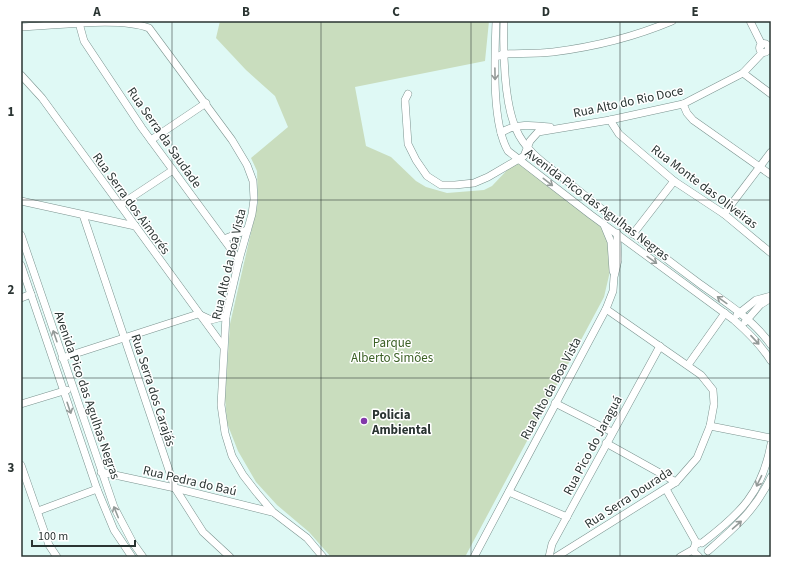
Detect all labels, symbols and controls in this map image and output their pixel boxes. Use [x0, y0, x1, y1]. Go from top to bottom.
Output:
text: A [92, 3, 101, 21]
text: B [242, 3, 250, 21]
text: C [392, 3, 400, 21]
text: D [542, 3, 550, 21]
text: E [691, 3, 699, 21]
one-way arrow [491, 67, 499, 80]
street label: Rua Alto do Rio Doce [572, 82, 685, 122]
street label: Rua Serra da Saudade [123, 84, 206, 192]
text: 1 [8, 103, 15, 121]
street label: Rua Monte das Oliveiras [647, 141, 762, 233]
street label: Avenida Pico das Agulhas Negras [521, 144, 674, 266]
street label: Rua Serra dos Aimorés [88, 149, 175, 258]
one-way arrow [543, 178, 554, 186]
street label: Rua Alto da Boa Vista [207, 207, 251, 322]
one-way arrow [647, 256, 658, 264]
text: 2 [8, 281, 15, 299]
one-way arrow [717, 296, 728, 304]
street label: Avenida Pico das Agulhas Negras [50, 309, 125, 482]
one-way arrow [51, 330, 58, 343]
street label: Rua Serra dos Carajás [126, 332, 180, 449]
park label: Parque Alberto Simões [351, 334, 434, 367]
street label: Rua Alto da Boa Vista [516, 334, 586, 443]
one-way arrow [750, 334, 759, 344]
street label: Rua Pico do Jaraguá [559, 393, 627, 498]
one-way arrow [66, 401, 74, 413]
place label: Policia Ambiental [371, 406, 431, 439]
marker: Policia Ambiental [359, 416, 369, 426]
text: 3 [8, 459, 15, 477]
street label: Rua Pedra do Baú [141, 461, 238, 501]
street label: Rua Serra Dourada [581, 463, 676, 533]
one-way arrow [755, 474, 762, 486]
one-way arrow [111, 506, 119, 518]
one-way arrow [732, 521, 742, 530]
scale bar [32, 522, 135, 548]
text: 100 m [38, 528, 68, 545]

